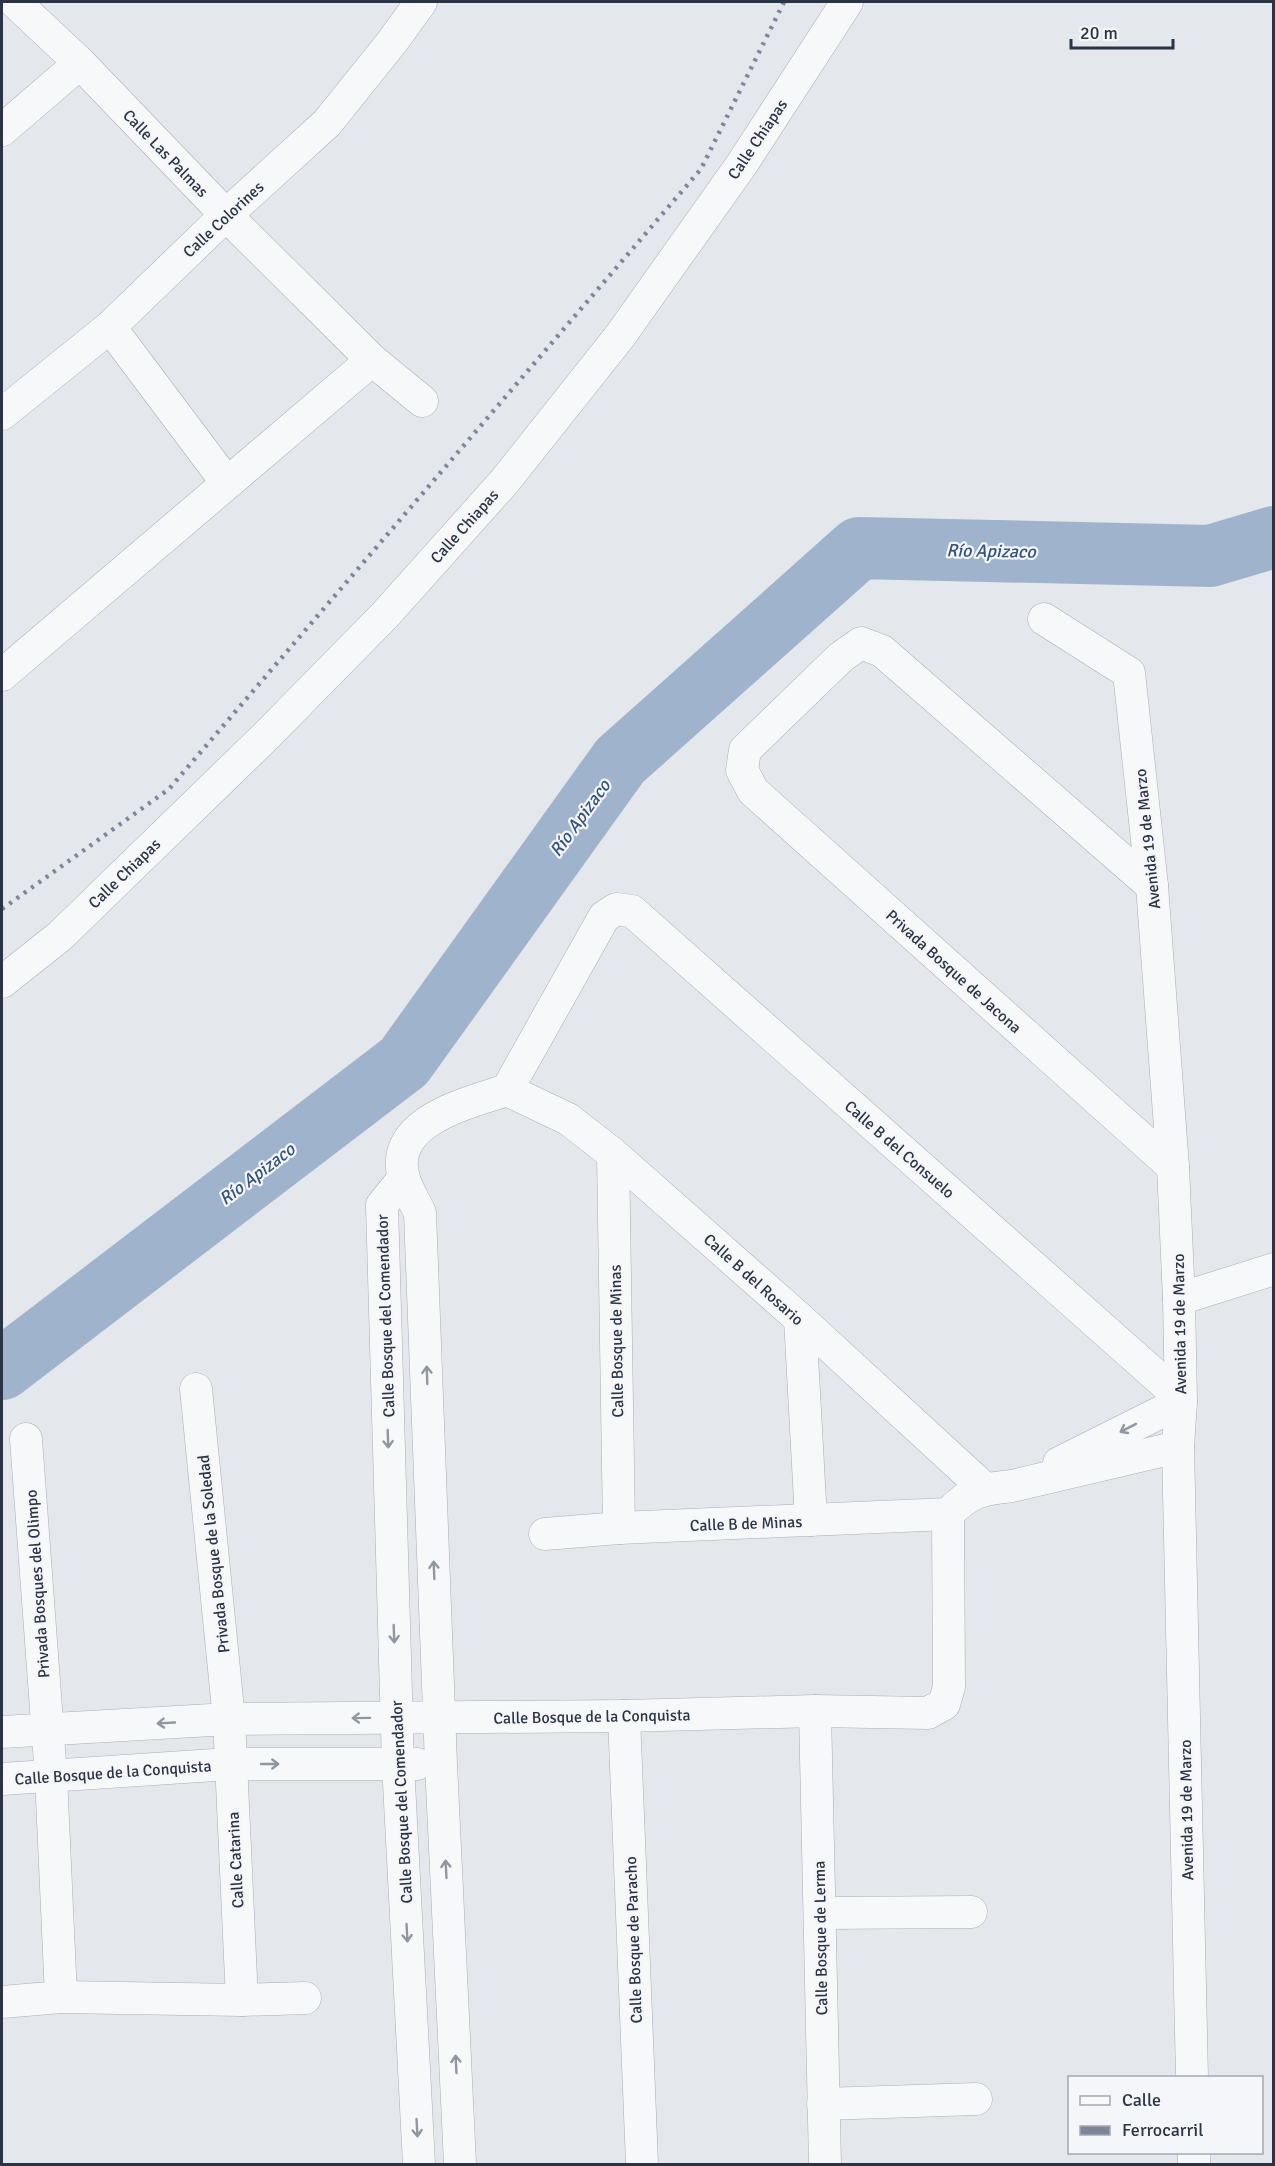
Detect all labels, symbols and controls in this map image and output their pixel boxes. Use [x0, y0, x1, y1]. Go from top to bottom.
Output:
scale bar [1071, 12, 1173, 50]
text: 20 m [1080, 22, 1118, 44]
street label: Calle Chiapas [724, 96, 792, 184]
street label: Calle Las Palmas [118, 106, 212, 202]
street label: Calle Colorines [179, 177, 268, 262]
street label: Calle Chiapas [426, 486, 503, 568]
water label: Río Apizaco [946, 539, 1037, 563]
street label: Avenida 19 de Marzo [1131, 768, 1165, 910]
water label: Río Apizaco [545, 774, 616, 861]
street label: Calle Chiapas [84, 834, 165, 913]
street label: Privada Bosque de Jacona [881, 906, 1025, 1038]
street label: Calle B del Consuelo [840, 1097, 958, 1203]
water label: Río Apizaco [215, 1137, 301, 1210]
street label: Calle Bosque del Comendador [372, 1214, 400, 1418]
street label: Calle B del Rosario [699, 1230, 808, 1330]
street label: Avenida 19 de Marzo [1169, 1253, 1191, 1395]
street label: Calle Bosque de Minas [606, 1264, 628, 1418]
one-way arrow [421, 1365, 432, 1385]
one-way arrow [1120, 1423, 1138, 1434]
one-way arrow [383, 1428, 394, 1448]
street label: Privada Bosque de la Soledad [194, 1454, 234, 1654]
street label: Privada Bosques del Olimpo [21, 1489, 55, 1679]
street label: Calle B de Minas [689, 1512, 803, 1536]
one-way arrow [429, 1560, 440, 1580]
one-way arrow [388, 1623, 400, 1643]
street label: Calle Bosque del Comendador [387, 1700, 417, 1904]
street label: Calle Bosque de la Conquista [493, 1705, 691, 1729]
one-way arrow [351, 1712, 371, 1724]
one-way arrow [156, 1717, 176, 1728]
street label: Avenida 19 de Marzo [1176, 1739, 1198, 1881]
street label: Calle Bosque de la Conquista [14, 1756, 212, 1790]
one-way arrow [259, 1758, 279, 1770]
street label: Calle Catarina [223, 1811, 249, 1909]
street label: Calle Bosque de Paracho [621, 1856, 647, 2024]
one-way arrow [440, 1860, 451, 1880]
street label: Calle Bosque de Lerma [810, 1860, 832, 2015]
one-way arrow [401, 1923, 412, 1943]
one-way arrow [450, 2055, 461, 2075]
legend [1068, 2076, 1263, 2154]
text: Calle [1122, 2089, 1161, 2111]
one-way arrow [412, 2118, 423, 2138]
text: Ferrocarril [1122, 2119, 1203, 2141]

